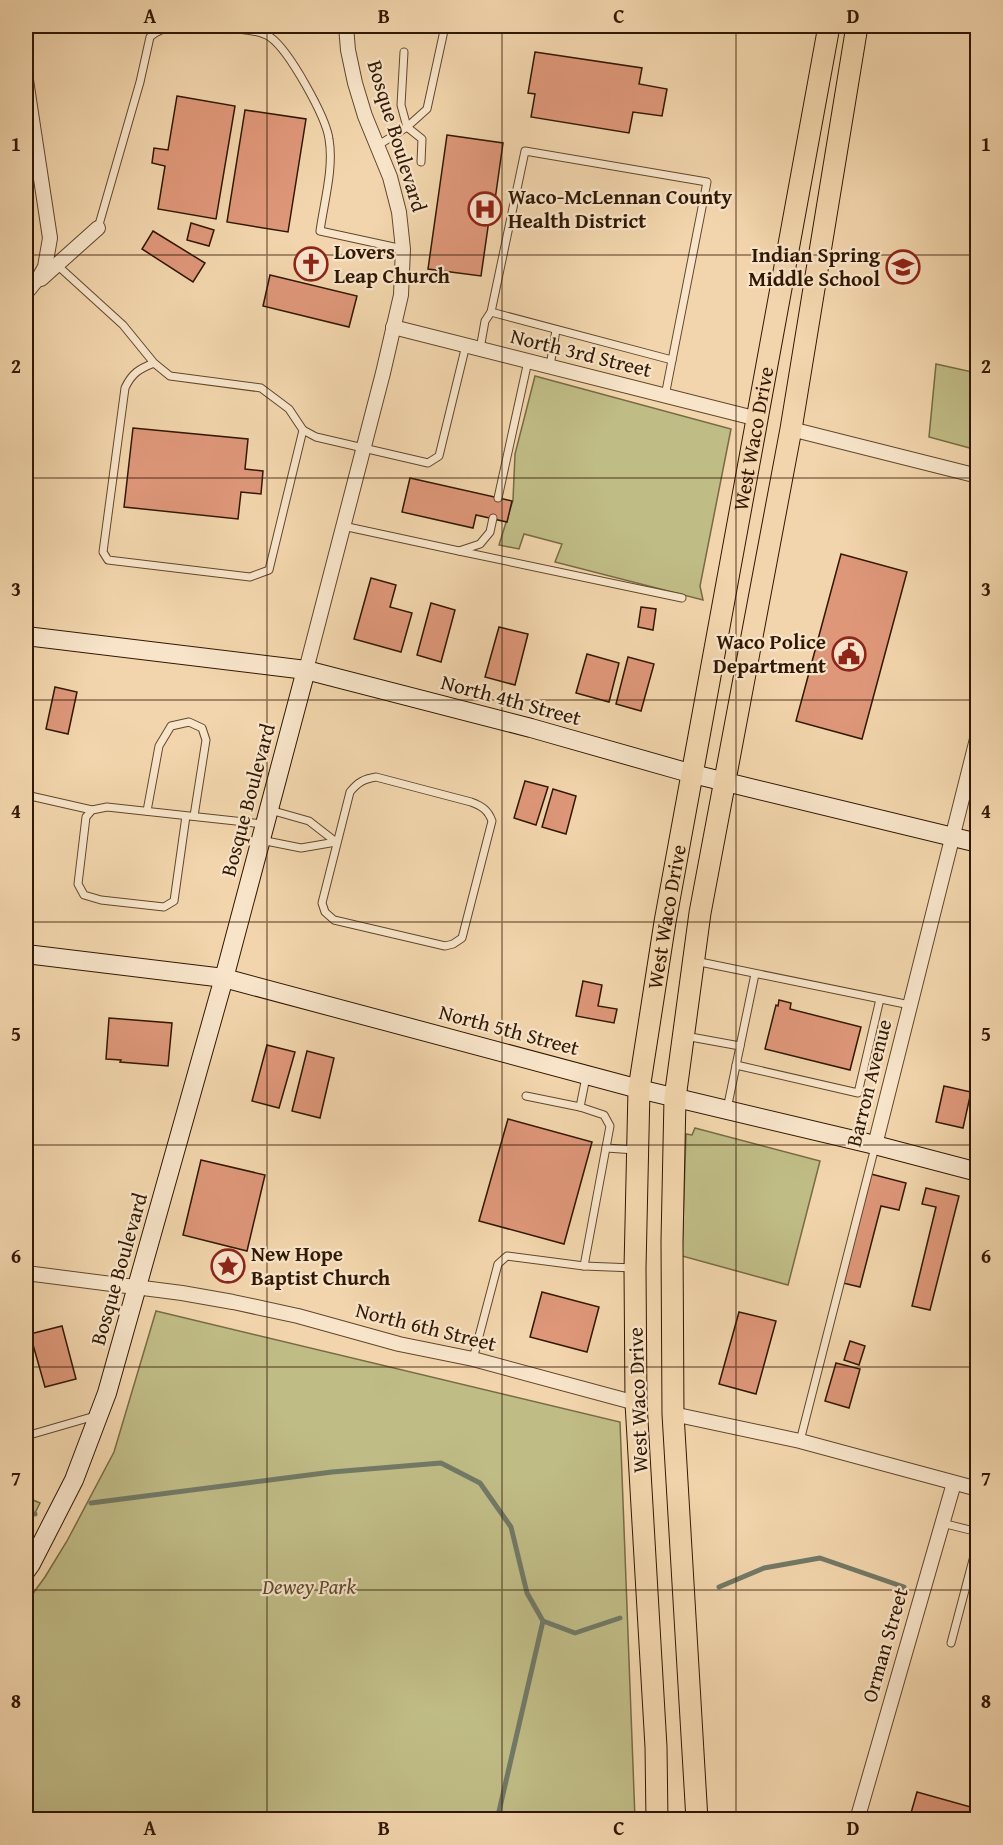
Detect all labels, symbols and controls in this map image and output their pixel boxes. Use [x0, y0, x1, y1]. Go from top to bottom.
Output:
text: A [144, 1, 157, 30]
text: B [378, 1, 390, 30]
text: C [613, 1, 625, 30]
text: D [846, 1, 860, 30]
street label: Bosque Boulevard [360, 56, 436, 216]
text: 1 [11, 129, 21, 158]
text: 1 [981, 129, 991, 158]
place label: Waco-McLennan County Health District [508, 181, 732, 236]
hospital icon: Waco-McLennan County Health District [467, 191, 503, 227]
place label: Lovers Leap Church [334, 236, 451, 291]
place label: Indian Spring Middle School [748, 239, 881, 294]
church icon: Lovers Leap Church [293, 246, 329, 282]
school or university icon: Indian Spring Middle School [885, 249, 921, 285]
street label: North 3rd Street [507, 320, 656, 385]
text: 2 [11, 351, 21, 380]
text: 2 [981, 351, 991, 380]
street label: West Waco Drive [725, 364, 781, 513]
text: 3 [11, 574, 21, 603]
text: 3 [981, 574, 991, 603]
place label: Waco Police Department [713, 626, 826, 681]
public building icon: Waco Police Department [831, 636, 867, 672]
street label: North 4th Street [438, 666, 585, 733]
street label: Bosque Boulevard [212, 719, 283, 880]
text: 4 [11, 796, 21, 825]
text: 4 [981, 796, 991, 825]
street label: West Waco Drive [639, 842, 694, 991]
street label: North 5th Street [436, 996, 583, 1063]
street label: Barron Avenue [838, 1016, 899, 1150]
text: 5 [11, 1019, 21, 1048]
text: 5 [981, 1019, 991, 1048]
street label: Bosque Boulevard [82, 1188, 155, 1349]
place label: New Hope Baptist Church [251, 1238, 391, 1293]
text: 6 [11, 1241, 21, 1270]
text: 6 [981, 1241, 991, 1270]
place icon: New Hope Baptist Church [210, 1248, 246, 1284]
street label: North 6th Street [353, 1294, 500, 1359]
street label: West Waco Drive [619, 1326, 656, 1474]
text: 7 [11, 1463, 21, 1492]
text: 7 [981, 1463, 991, 1492]
park label: Dewey Park [261, 1571, 356, 1602]
street label: Orman Street [853, 1583, 916, 1706]
text: 8 [11, 1686, 21, 1715]
text: 8 [981, 1686, 991, 1715]
text: A [144, 1813, 157, 1842]
text: B [378, 1813, 390, 1842]
text: C [613, 1813, 625, 1842]
text: D [846, 1813, 860, 1842]

